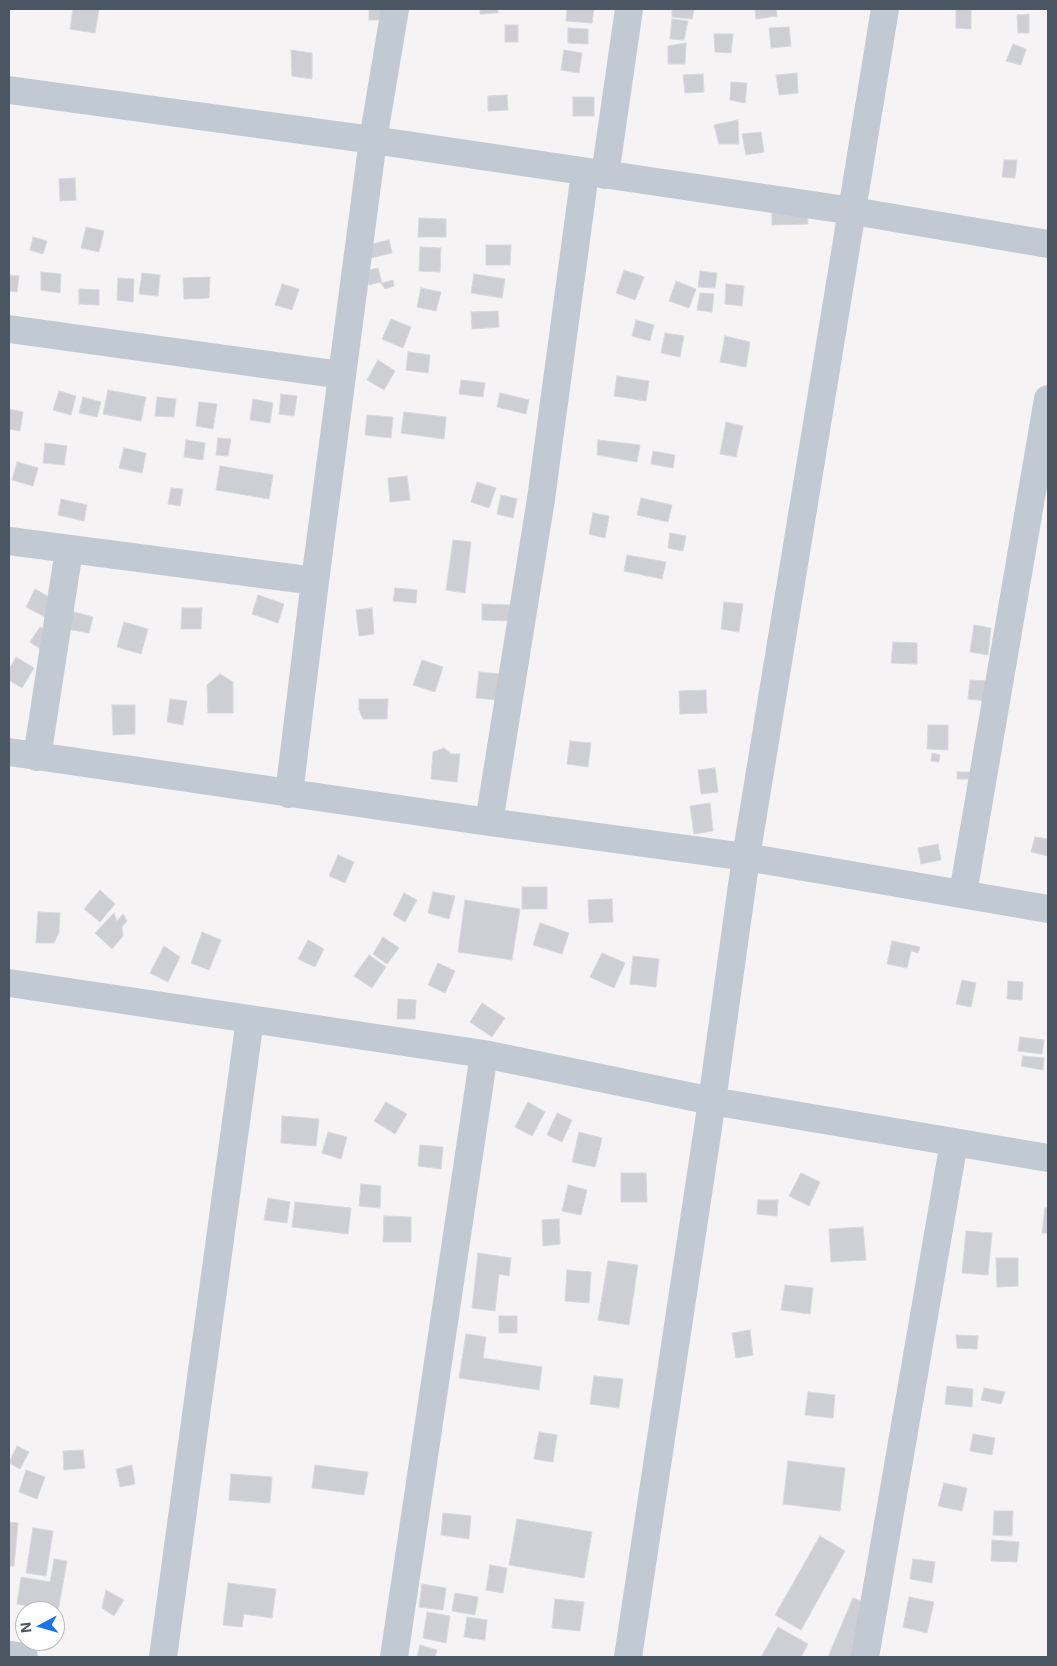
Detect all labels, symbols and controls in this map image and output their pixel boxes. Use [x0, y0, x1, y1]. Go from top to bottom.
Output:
north arrow [15, 1601, 65, 1651]
text: N [17, 1621, 35, 1634]

